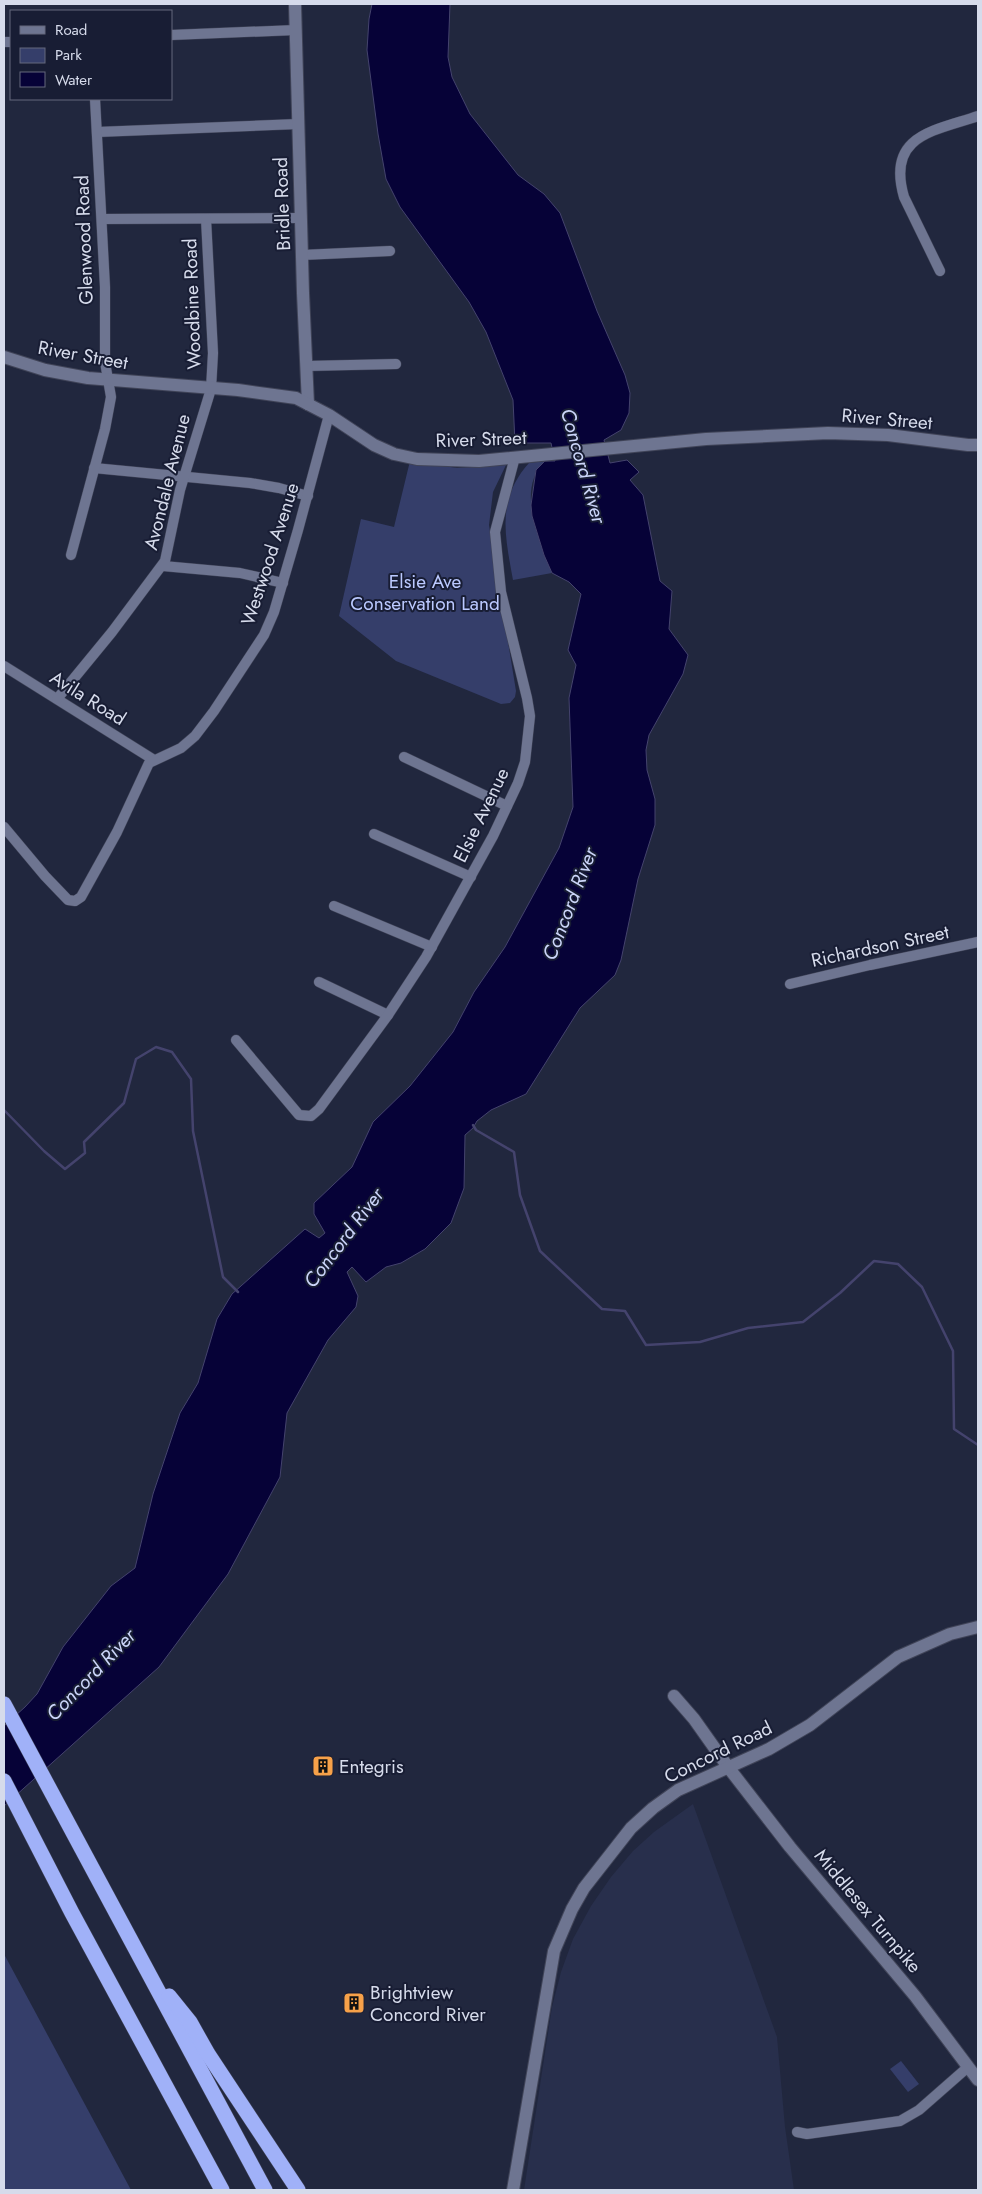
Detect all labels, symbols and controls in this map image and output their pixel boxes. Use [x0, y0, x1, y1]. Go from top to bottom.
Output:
legend [10, 10, 172, 100]
text: Road [55, 19, 87, 41]
text: Park [55, 44, 82, 66]
text: Water [55, 69, 93, 91]
street label: Bridle Road [267, 157, 297, 251]
street label: Glenwood Road [68, 175, 100, 305]
street label: Woodbine Road [176, 238, 208, 370]
street label: River Street [36, 334, 131, 376]
street label: River Street [840, 402, 934, 436]
water label: Concord River [553, 405, 614, 528]
street label: Avondale Avenue [137, 411, 197, 553]
street label: River Street [435, 424, 527, 454]
street label: Westwood Avenue [234, 479, 306, 629]
park label: Elsie Ave Conservation Land [350, 568, 500, 617]
street label: Avila Road [45, 664, 131, 732]
street label: Elsie Avenue [446, 763, 516, 867]
water label: Concord River [535, 842, 605, 965]
street label: Richardson Street [809, 918, 952, 974]
water label: Concord River [297, 1181, 392, 1294]
water label: Concord River [39, 1621, 144, 1728]
street label: Concord Road [660, 1714, 776, 1790]
place label: Entegris [339, 1753, 404, 1780]
building icon: Entegris [311, 1754, 335, 1778]
street label: Middlesex Turnpike [808, 1843, 928, 1979]
place label: Brightview Concord River [370, 1979, 486, 2028]
building icon: Brightview Concord River [342, 1991, 366, 2015]

